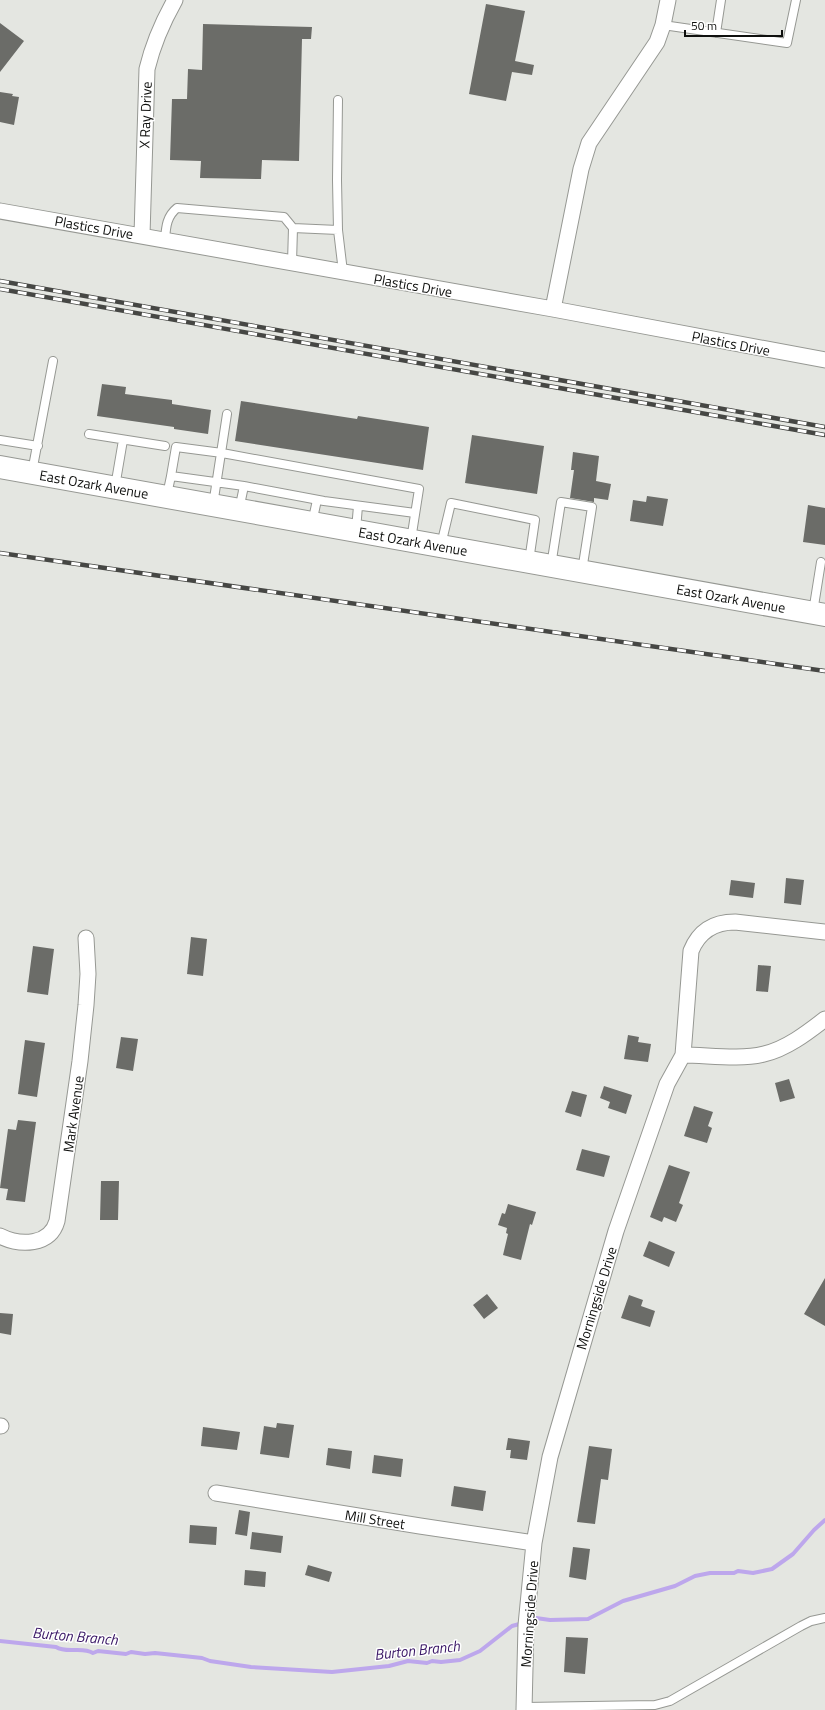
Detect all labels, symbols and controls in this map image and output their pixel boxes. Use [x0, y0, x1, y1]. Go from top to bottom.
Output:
scale bar [685, 12, 782, 38]
text: 50 m [691, 16, 717, 35]
street label: X Ray Drive [133, 81, 157, 149]
street label: Plastics Drive [53, 210, 135, 244]
street label: Plastics Drive [372, 268, 454, 302]
street label: Plastics Drive [690, 325, 772, 361]
street label: East Ozark Avenue [38, 464, 150, 504]
street label: East Ozark Avenue [357, 521, 469, 561]
street label: East Ozark Avenue [675, 578, 787, 618]
street label: Mark Avenue [57, 1074, 89, 1154]
street label: Morningside Drive [570, 1244, 622, 1352]
street label: Mill Street [343, 1504, 407, 1534]
street label: Morningside Drive [515, 1560, 543, 1668]
water label: Burton Branch [31, 1621, 119, 1651]
water label: Burton Branch [373, 1634, 461, 1666]

